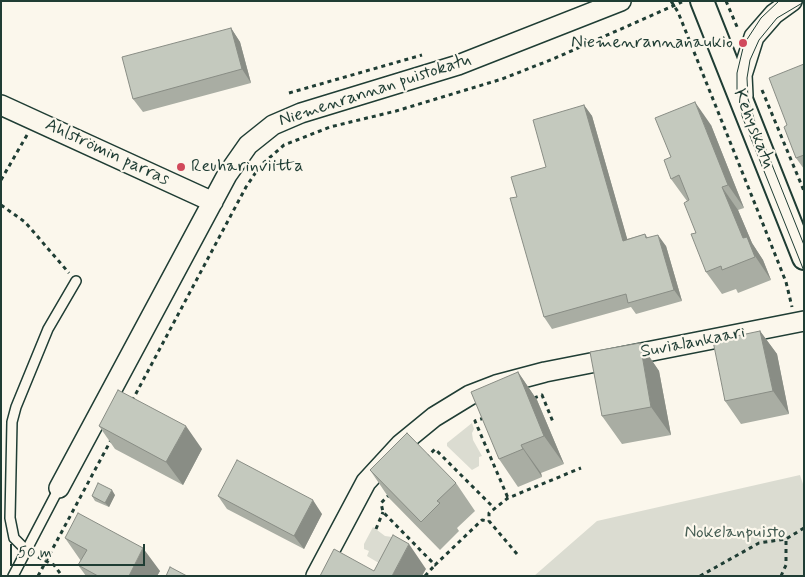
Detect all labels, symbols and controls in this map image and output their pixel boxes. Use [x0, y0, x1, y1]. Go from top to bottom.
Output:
place label: Niemenrannanaukio [571, 32, 733, 54]
marker: Niemenrannanaukio [737, 37, 749, 49]
street label: Niemenrannan puistokatu [276, 50, 474, 132]
street label: Kehyskatu [727, 86, 779, 172]
street label: Ahlströmin parras [41, 115, 173, 191]
place label: Reuharinviitta [191, 156, 304, 178]
marker: Reuharinviitta [175, 161, 187, 173]
street label: Suvialankaari [639, 322, 747, 364]
park label: Nokelanpuisto [684, 522, 786, 544]
scale bar [12, 534, 148, 566]
text: 50 m [18, 543, 52, 563]

